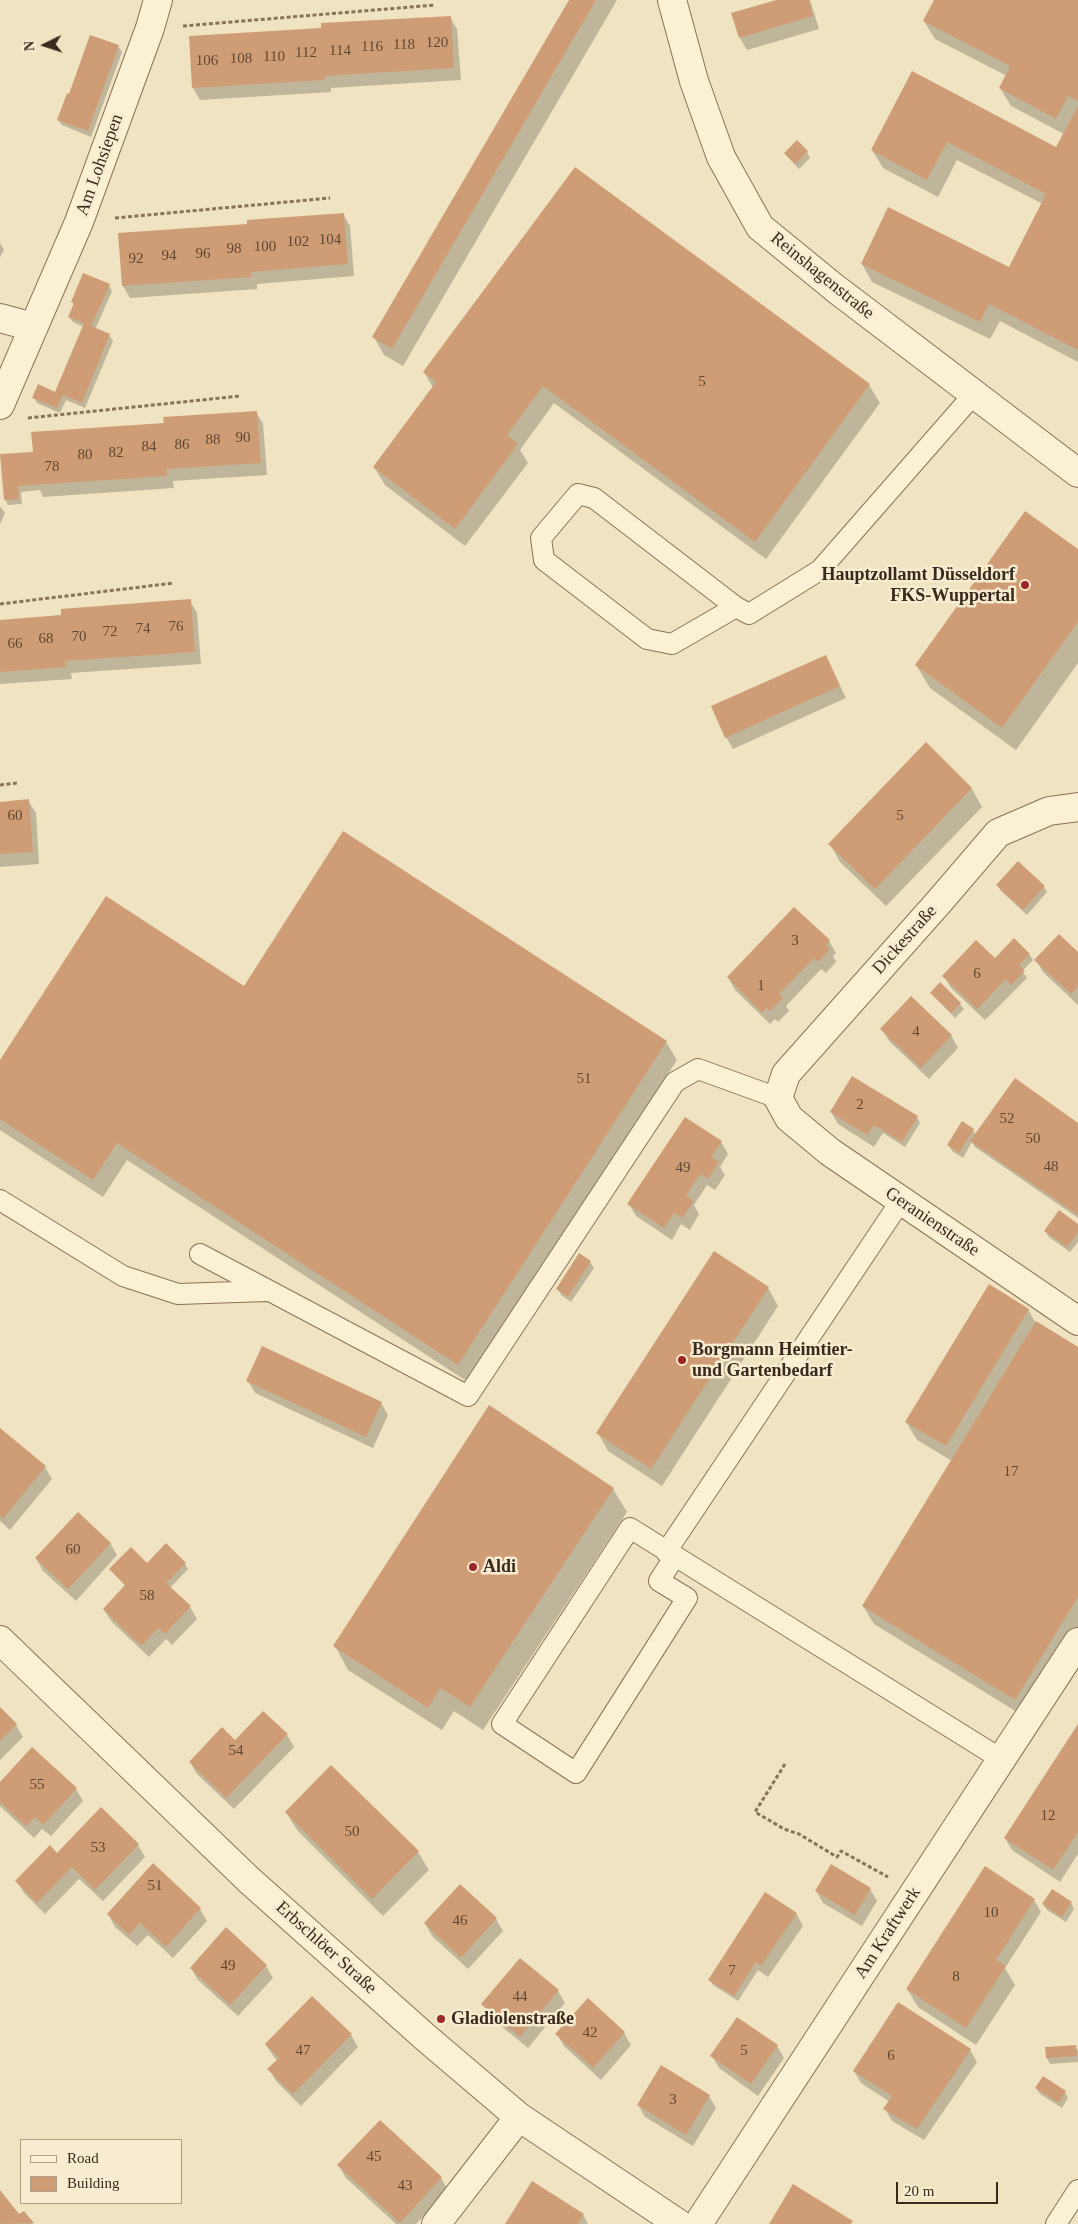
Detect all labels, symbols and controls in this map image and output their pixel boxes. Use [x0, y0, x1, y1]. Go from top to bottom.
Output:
north arrow [20, 20, 70, 70]
house number: 120 [426, 34, 448, 52]
house number: 118 [393, 36, 415, 54]
house number: 116 [361, 38, 383, 56]
text: N [22, 41, 37, 52]
house number: 114 [329, 42, 351, 60]
house number: 112 [295, 44, 317, 62]
house number: 110 [263, 48, 285, 66]
house number: 108 [230, 50, 252, 68]
house number: 106 [196, 52, 218, 70]
street label: Am Lohsiepen [72, 111, 128, 219]
street label: Reinshagenstraße [766, 228, 878, 324]
house number: 104 [319, 231, 341, 249]
house number: 102 [287, 233, 309, 251]
house number: 100 [254, 238, 276, 256]
house number: 98 [226, 240, 242, 258]
house number: 96 [196, 245, 210, 263]
house number: 94 [162, 247, 176, 265]
house number: 92 [128, 250, 144, 268]
house number: 5 [698, 373, 706, 391]
house number: 90 [236, 429, 250, 447]
house number: 88 [206, 431, 220, 449]
house number: 86 [174, 436, 190, 454]
house number: 84 [142, 438, 156, 456]
house number: 82 [108, 444, 124, 462]
house number: 80 [78, 446, 92, 464]
house number: 78 [44, 458, 60, 476]
place label: Hauptzollamt Düsseldorf FKS-Wuppertal [822, 564, 1015, 606]
marker: Hauptzollamt Düsseldorf FKS-Wuppertal [1019, 579, 1031, 591]
house number: 76 [168, 618, 184, 636]
house number: 74 [136, 620, 150, 638]
house number: 72 [102, 623, 118, 641]
house number: 70 [72, 628, 86, 646]
house number: 68 [38, 630, 54, 648]
house number: 66 [8, 635, 22, 653]
house number: 60 [8, 807, 22, 825]
house number: 5 [896, 807, 904, 825]
street label: Dickestraße [868, 901, 942, 979]
house number: 3 [791, 932, 799, 950]
house number: 6 [973, 965, 981, 983]
house number: 1 [757, 977, 765, 995]
house number: 4 [912, 1023, 920, 1041]
house number: 51 [576, 1070, 592, 1088]
house number: 2 [856, 1096, 864, 1114]
house number: 52 [1000, 1110, 1014, 1128]
house number: 50 [1026, 1130, 1040, 1148]
house number: 48 [1044, 1158, 1058, 1176]
house number: 49 [676, 1159, 690, 1177]
street label: Geranienstraße [881, 1183, 983, 1261]
place label: Borgmann Heimtier- und Gartenbedarf [692, 1339, 853, 1382]
marker: Borgmann Heimtier- und Gartenbedarf [676, 1354, 688, 1366]
house number: 17 [1004, 1463, 1018, 1481]
house number: 60 [66, 1541, 80, 1559]
place label: Aldi [483, 1556, 516, 1578]
marker: Aldi [467, 1561, 479, 1573]
house number: 58 [140, 1587, 154, 1605]
house number: 54 [228, 1742, 244, 1760]
house number: 55 [30, 1776, 44, 1794]
house number: 12 [1040, 1807, 1056, 1825]
house number: 50 [344, 1823, 360, 1841]
house number: 53 [90, 1839, 106, 1857]
house number: 51 [148, 1877, 162, 1895]
street label: Am Kraftwerk [850, 1883, 926, 1983]
street label: Erbschlöer Straße [271, 1897, 381, 1999]
house number: 10 [984, 1904, 998, 1922]
house number: 46 [452, 1912, 468, 1930]
house number: 49 [220, 1957, 236, 1975]
house number: 7 [728, 1962, 736, 1980]
house number: 8 [952, 1968, 960, 1986]
house number: 44 [512, 1988, 528, 2006]
place label: Gladiolenstraße [451, 2008, 574, 2030]
marker: Gladiolenstraße [435, 2013, 447, 2025]
house number: 42 [582, 2024, 598, 2042]
house number: 47 [296, 2042, 310, 2060]
house number: 5 [740, 2042, 748, 2060]
house number: 6 [887, 2047, 895, 2065]
house number: 3 [669, 2091, 677, 2109]
legend [20, 2139, 182, 2204]
house number: 45 [366, 2148, 382, 2166]
text: Road [67, 2150, 99, 2166]
scale bar [898, 2172, 1000, 2204]
text: Building [67, 2175, 120, 2191]
house number: 43 [398, 2177, 412, 2195]
text: 20 m [904, 2183, 934, 2199]

